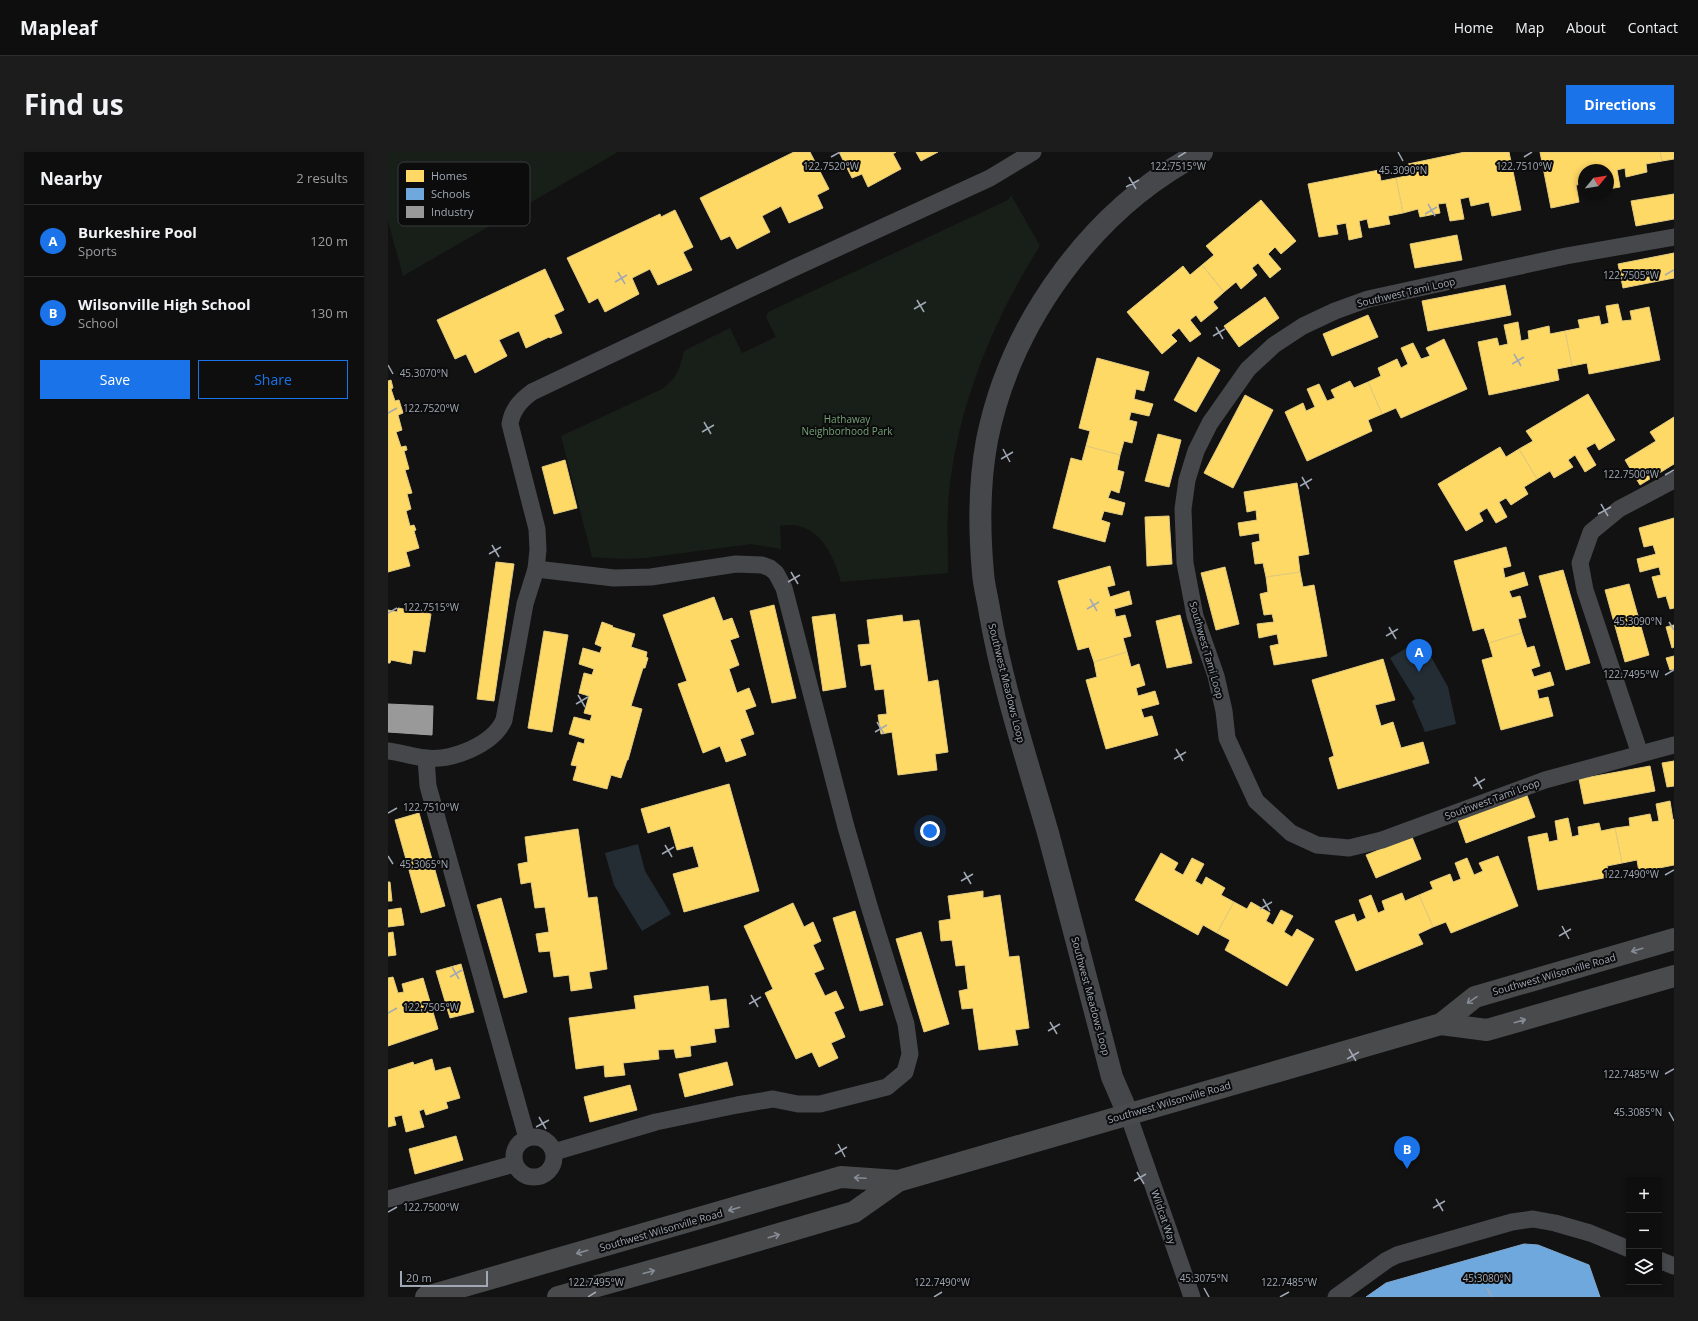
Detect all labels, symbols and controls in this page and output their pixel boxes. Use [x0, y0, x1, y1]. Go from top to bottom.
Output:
text: Mapleaf [20, 15, 97, 41]
text: Home [1454, 18, 1493, 37]
text: Map [1515, 18, 1544, 37]
text: About [1566, 18, 1606, 37]
text: Contact [1628, 18, 1678, 37]
text: Find us [24, 85, 124, 123]
button: Directions [1566, 85, 1674, 124]
text: 122.7520°W [803, 159, 860, 173]
text: 122.7515°W [1150, 159, 1207, 173]
text: 122.7510°W [1496, 159, 1553, 173]
legend [398, 162, 530, 226]
text: 45.3090°N [1379, 163, 1427, 177]
north arrow [1578, 164, 1614, 200]
text: Nearby [40, 167, 102, 190]
text: Homes [431, 168, 467, 183]
text: 2 results [296, 169, 348, 187]
text: Schools [431, 186, 470, 201]
text: Industry [431, 204, 474, 219]
text: Burkeshire Pool [78, 222, 197, 242]
text: A [49, 232, 57, 250]
text: 120 m [310, 232, 348, 250]
text: Sports [78, 242, 117, 260]
text: 122.7505°W [1603, 268, 1660, 282]
street label: Southwest Tami Loop [1355, 274, 1457, 310]
text: Wilsonville High School [78, 294, 251, 314]
text: B [49, 304, 57, 322]
text: 130 m [310, 304, 348, 322]
text: School [78, 314, 118, 332]
button: Save [40, 360, 190, 399]
button: Share [198, 360, 348, 399]
text: 45.3070°N [400, 366, 448, 380]
text: 122.7520°W [403, 401, 460, 415]
park label: Hathaway Neighborhood Park [801, 412, 893, 438]
text: 122.7500°W [1603, 467, 1660, 481]
text: 122.7515°W [403, 600, 460, 614]
street label: Southwest Tami Loop [1186, 600, 1228, 700]
text: 45.3090°N [1614, 614, 1662, 628]
street label: Southwest Meadows Loop [985, 622, 1029, 744]
pin: A [1406, 639, 1432, 672]
text: 122.7495°W [1603, 667, 1660, 681]
street label: Southwest Tami Loop [1442, 775, 1542, 823]
text: 122.7510°W [403, 800, 460, 814]
your location [920, 821, 940, 841]
text: 45.3065°N [400, 857, 448, 871]
text: 122.7490°W [1603, 867, 1660, 881]
street label: Southwest Meadows Loop [1068, 935, 1114, 1057]
one-way arrow [1630, 947, 1643, 954]
street label: Southwest Wilsonville Road [1491, 950, 1617, 998]
one-way arrow [1467, 996, 1478, 1004]
text: 122.7505°W [403, 1000, 460, 1014]
one-way arrow [1513, 1017, 1526, 1024]
text: 122.7485°W [1603, 1067, 1660, 1081]
street label: Southwest Wilsonville Road [1106, 1078, 1232, 1126]
text: 45.3085°N [1614, 1105, 1662, 1119]
pin: B [1394, 1136, 1420, 1169]
one-way arrow [854, 1175, 867, 1182]
map controls [1626, 1177, 1662, 1285]
button: + [1626, 1177, 1662, 1213]
street label: Wildcat Way [1148, 1188, 1180, 1247]
text: 122.7500°W [403, 1200, 460, 1214]
street label: Southwest Wilsonville Road [598, 1206, 724, 1254]
one-way arrow [728, 1206, 741, 1213]
button: − [1626, 1213, 1662, 1249]
one-way arrow [767, 1232, 780, 1239]
one-way arrow [576, 1249, 589, 1256]
button: layers [1626, 1249, 1662, 1285]
one-way arrow [642, 1267, 655, 1275]
scale bar [400, 1269, 488, 1288]
text: 20 m [406, 1270, 432, 1285]
text: 45.3075°N [1180, 1271, 1228, 1285]
text: 45.3080°N [1463, 1271, 1511, 1285]
text: 122.7495°W [568, 1275, 625, 1289]
text: 122.7490°W [914, 1275, 971, 1289]
text: 122.7485°W [1261, 1275, 1318, 1289]

